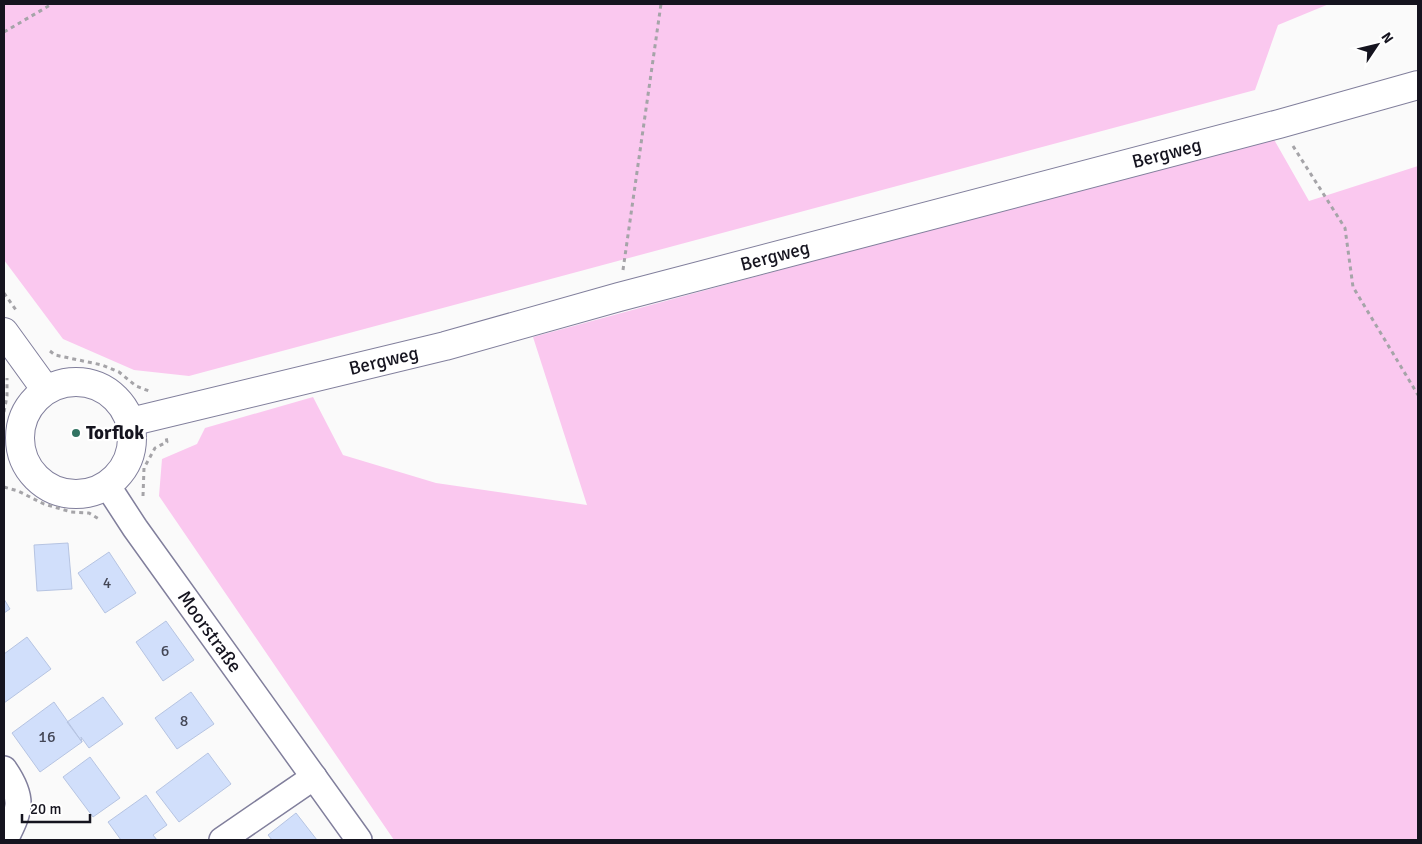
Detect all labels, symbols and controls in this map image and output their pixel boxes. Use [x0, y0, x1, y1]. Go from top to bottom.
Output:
north arrow [1352, 20, 1402, 70]
text: N [1377, 29, 1397, 47]
street label: Bergweg [1129, 133, 1204, 174]
street label: Bergweg [738, 236, 812, 277]
street label: Bergweg [346, 341, 421, 381]
place label: Torflok [86, 421, 144, 445]
marker: Torflok [70, 427, 82, 439]
house number: 4 [103, 573, 112, 593]
street label: Moorstraße [172, 586, 247, 677]
house number: 6 [161, 641, 169, 661]
house number: 8 [180, 711, 188, 731]
house number: 16 [38, 727, 56, 747]
scale bar [22, 792, 90, 824]
text: 20 m [30, 800, 61, 818]

